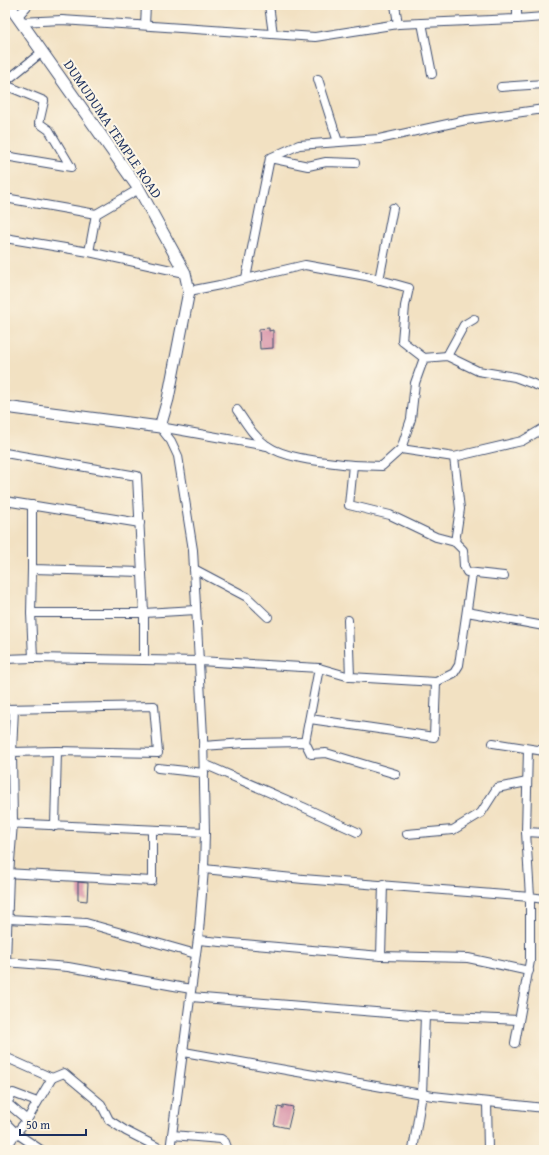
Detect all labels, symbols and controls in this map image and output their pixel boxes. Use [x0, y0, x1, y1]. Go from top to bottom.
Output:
street label: DUMUDUMA TEMPLE ROAD [59, 56, 167, 202]
scale bar [20, 1111, 86, 1137]
text: 50 m [26, 1116, 50, 1133]

